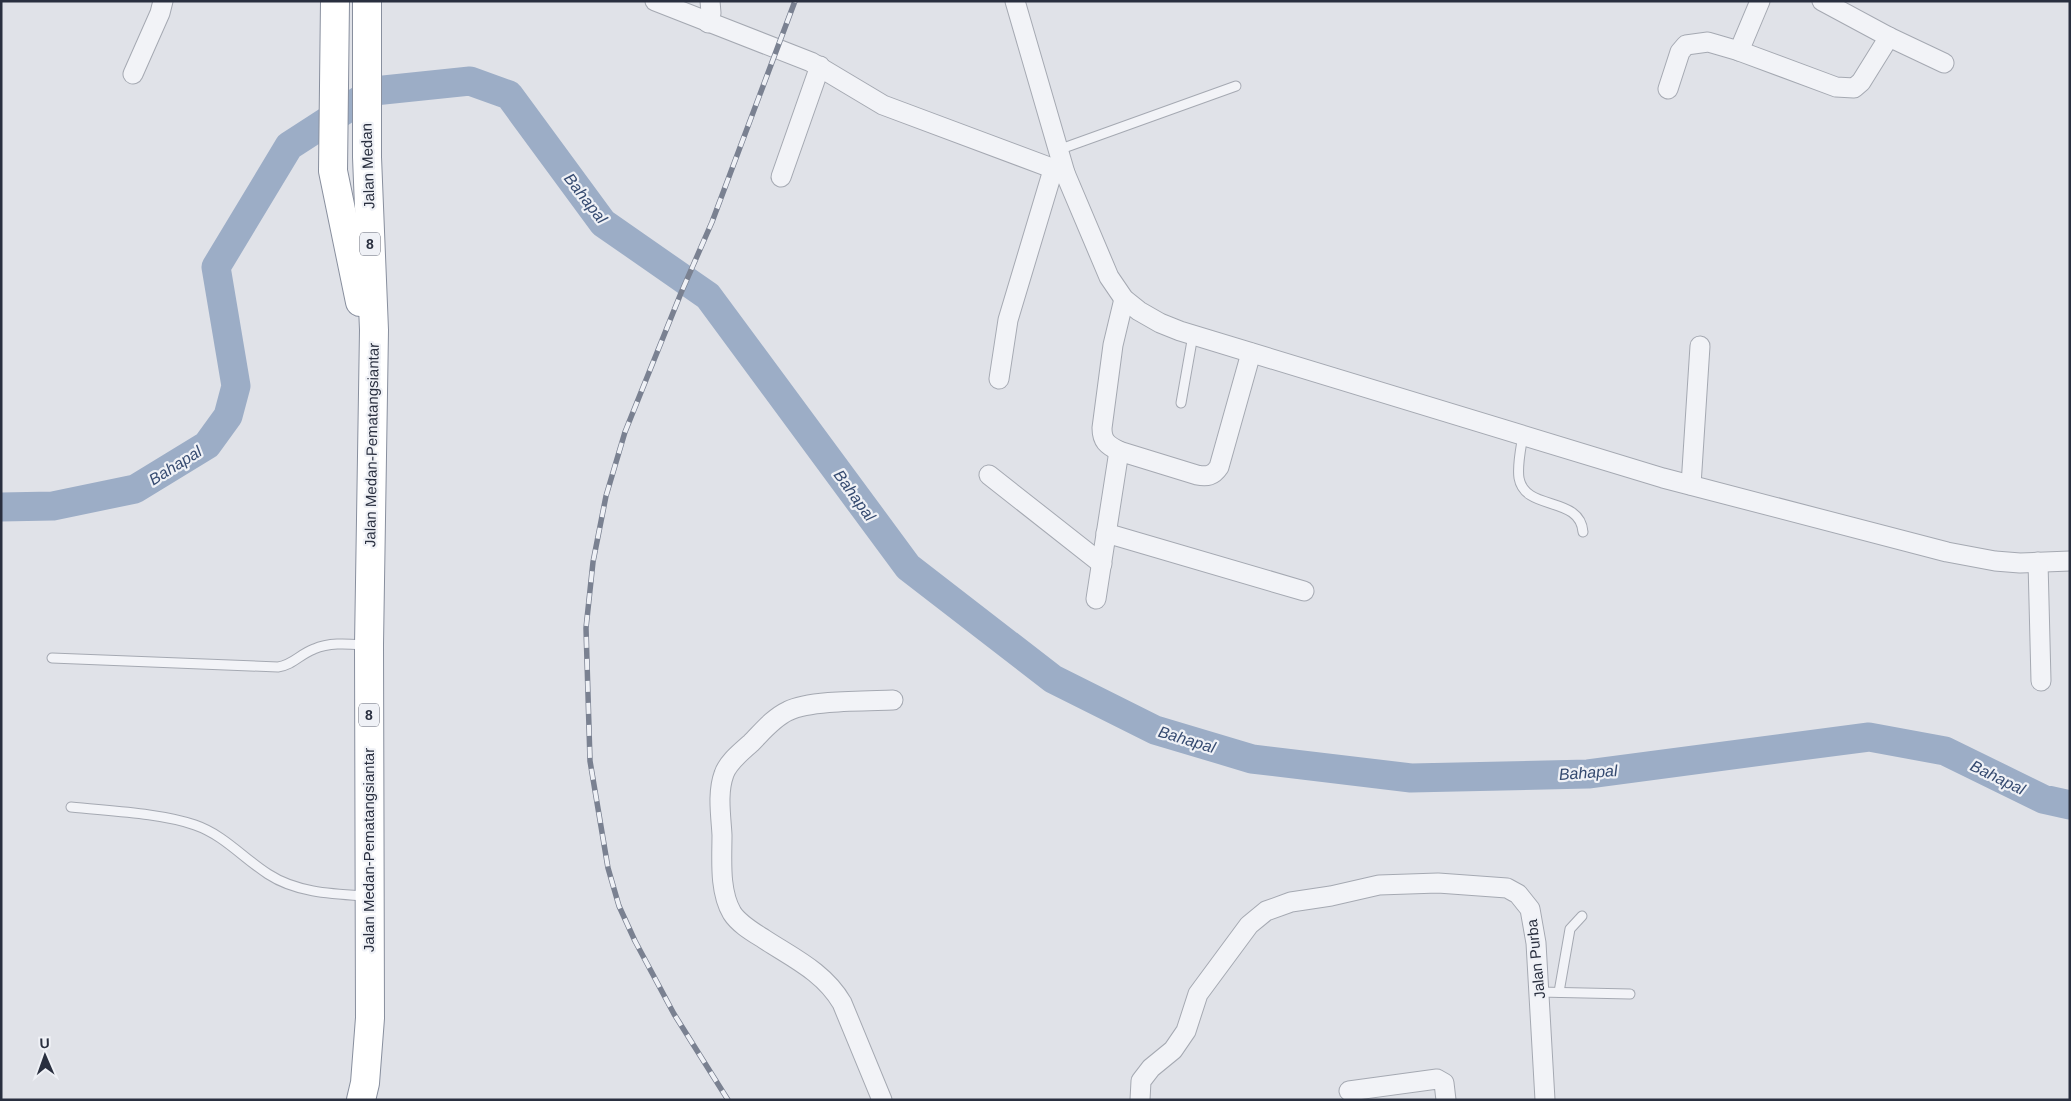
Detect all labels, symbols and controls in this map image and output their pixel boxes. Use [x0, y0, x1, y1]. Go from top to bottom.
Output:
street label: Jalan Medan [358, 123, 377, 209]
water label: Bahapal [561, 170, 611, 227]
road number: 8 [360, 232, 380, 255]
street label: Jalan Medan-Pematangsiantar [361, 343, 382, 547]
water label: Bahapal [146, 442, 205, 488]
water label: Bahapal [830, 467, 879, 524]
road number: 8 [359, 704, 379, 726]
water label: Bahapal [1156, 723, 1218, 756]
street label: Jalan Medan-Pematangsiantar [360, 748, 377, 952]
water label: Bahapal [1968, 757, 2028, 798]
water label: Bahapal [1558, 762, 1618, 783]
street label: Jalan Purba [1523, 918, 1548, 1000]
north arrow [20, 1031, 70, 1081]
text: U [39, 1035, 50, 1051]

